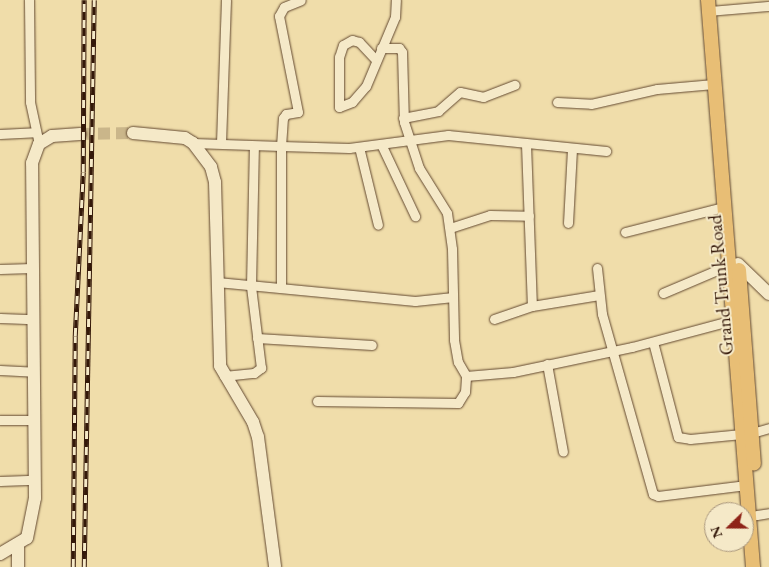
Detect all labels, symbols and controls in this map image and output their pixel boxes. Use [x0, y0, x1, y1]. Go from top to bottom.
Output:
street label: Grand Trunk Road [704, 214, 738, 356]
north arrow [704, 502, 754, 552]
text: N [706, 524, 726, 541]

